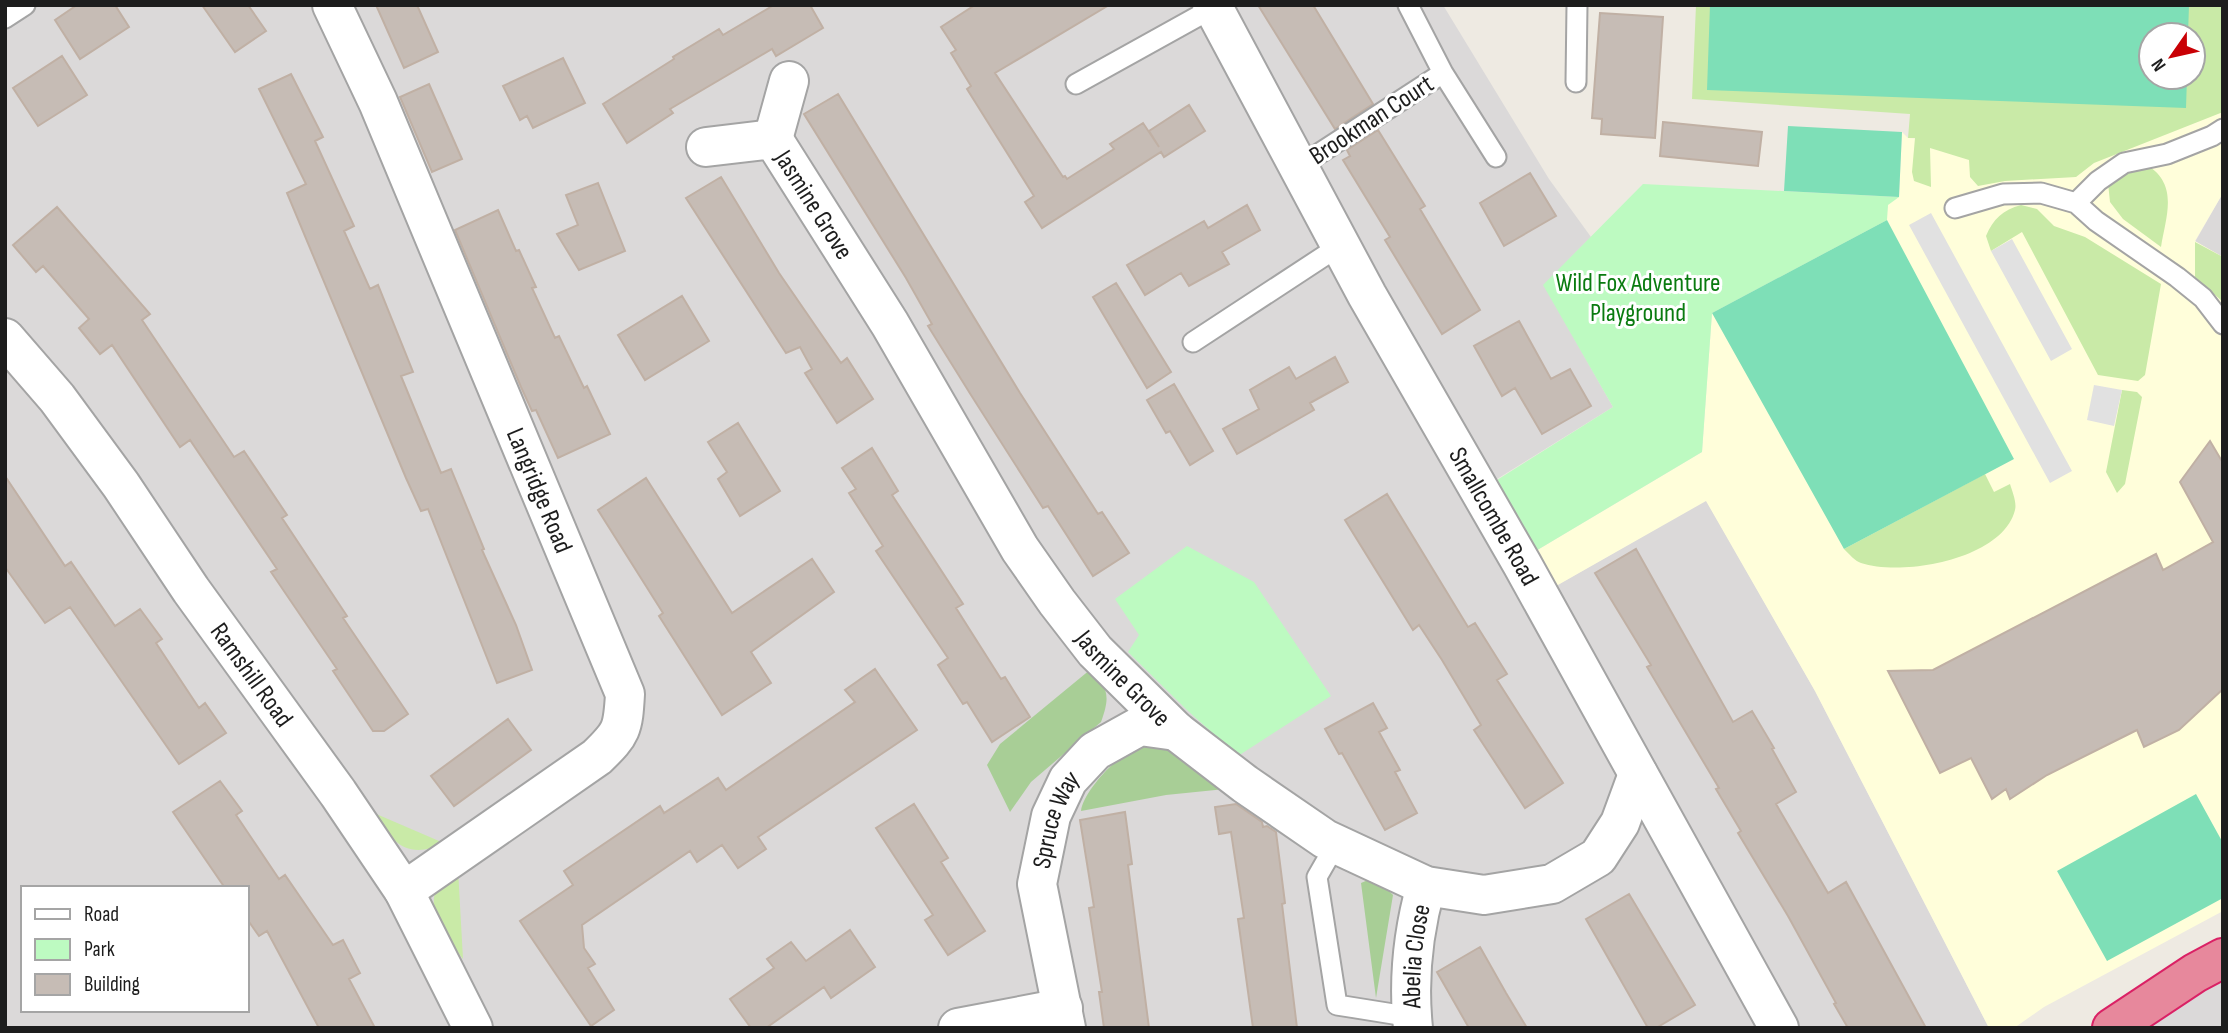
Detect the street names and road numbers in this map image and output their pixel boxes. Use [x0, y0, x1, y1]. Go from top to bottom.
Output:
street label: Brookman Court [1304, 69, 1440, 172]
street label: Jasmine Grove [767, 144, 859, 266]
street label: Langridge Road [499, 424, 578, 558]
street label: Smallcombe Road [1441, 442, 1545, 591]
street label: Ramshill Road [203, 617, 299, 733]
street label: Jasmine Grove [1067, 624, 1176, 734]
street label: Spruce Way [1027, 764, 1086, 871]
street label: Abelia Close [1397, 901, 1438, 1010]

